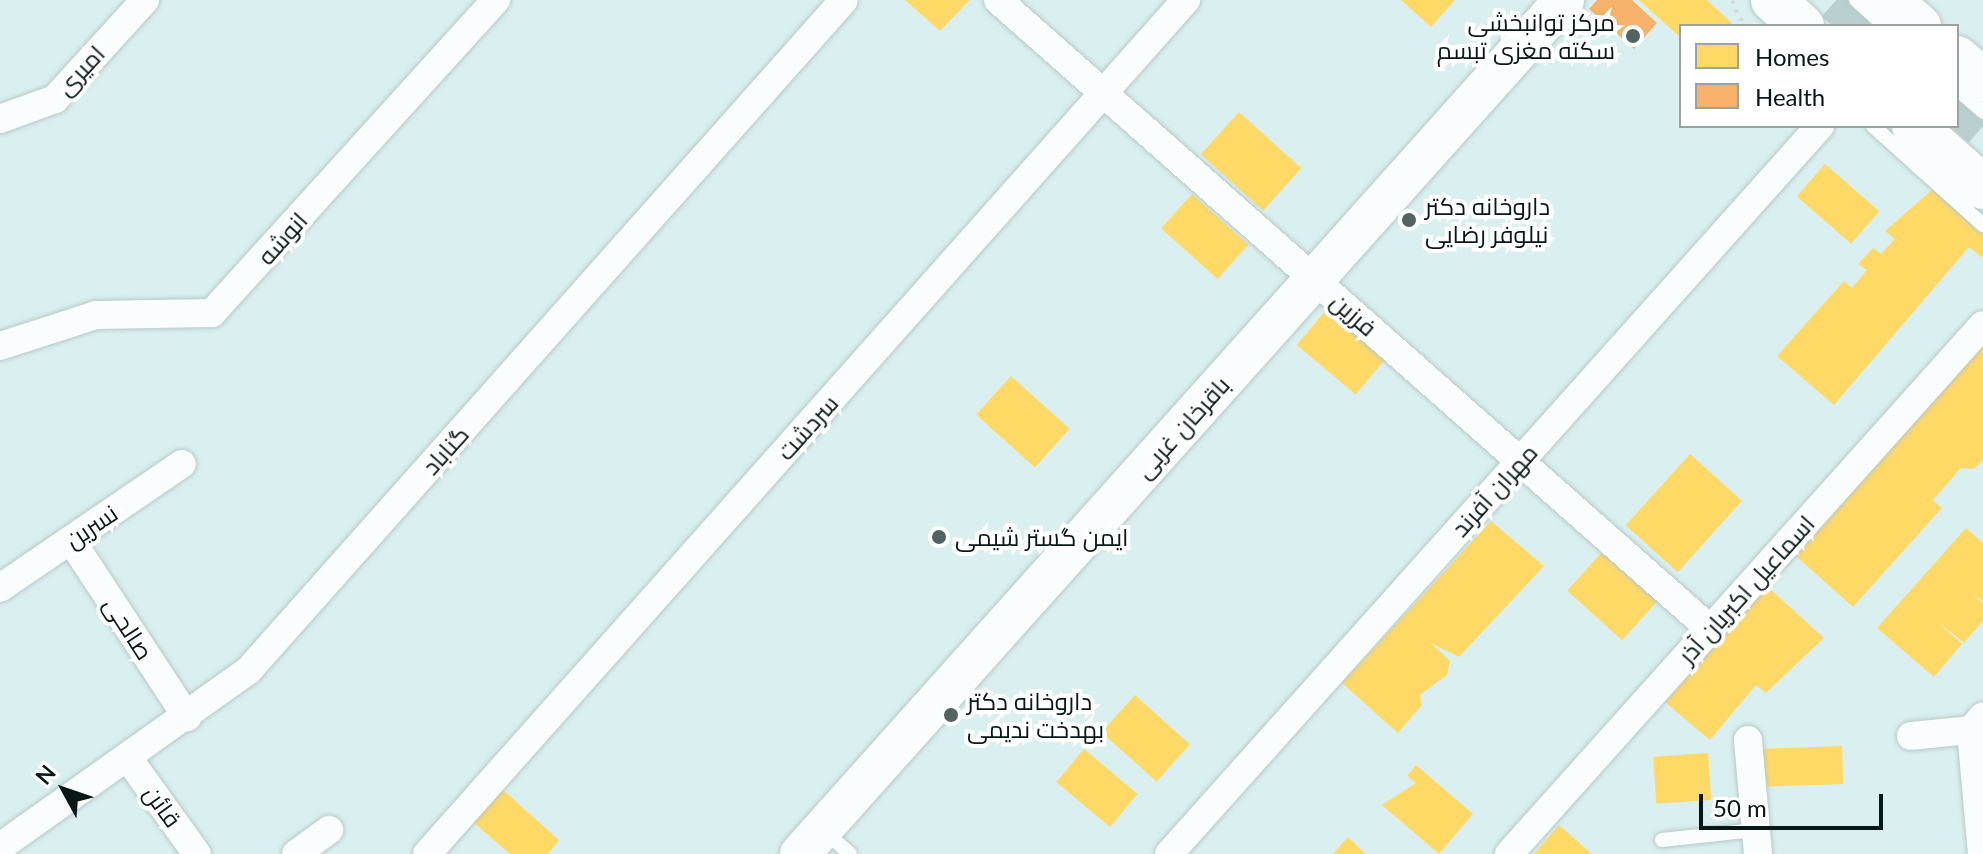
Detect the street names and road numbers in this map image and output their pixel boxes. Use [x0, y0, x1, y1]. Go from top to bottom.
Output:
street label: امیری [50, 39, 110, 101]
street label: انوشه [251, 206, 313, 270]
street label: فرزین [1325, 286, 1383, 342]
street label: باقرخان غربی [1129, 370, 1235, 484]
street label: سردشت [770, 388, 844, 466]
street label: گناباد [416, 420, 474, 480]
street label: مهران آفرند [1445, 438, 1543, 542]
street label: نسرین [59, 498, 123, 554]
street label: اسماعیل اکبریان آذر [1672, 509, 1820, 669]
street label: صالحی [98, 591, 160, 665]
street label: قائن [138, 779, 188, 833]

